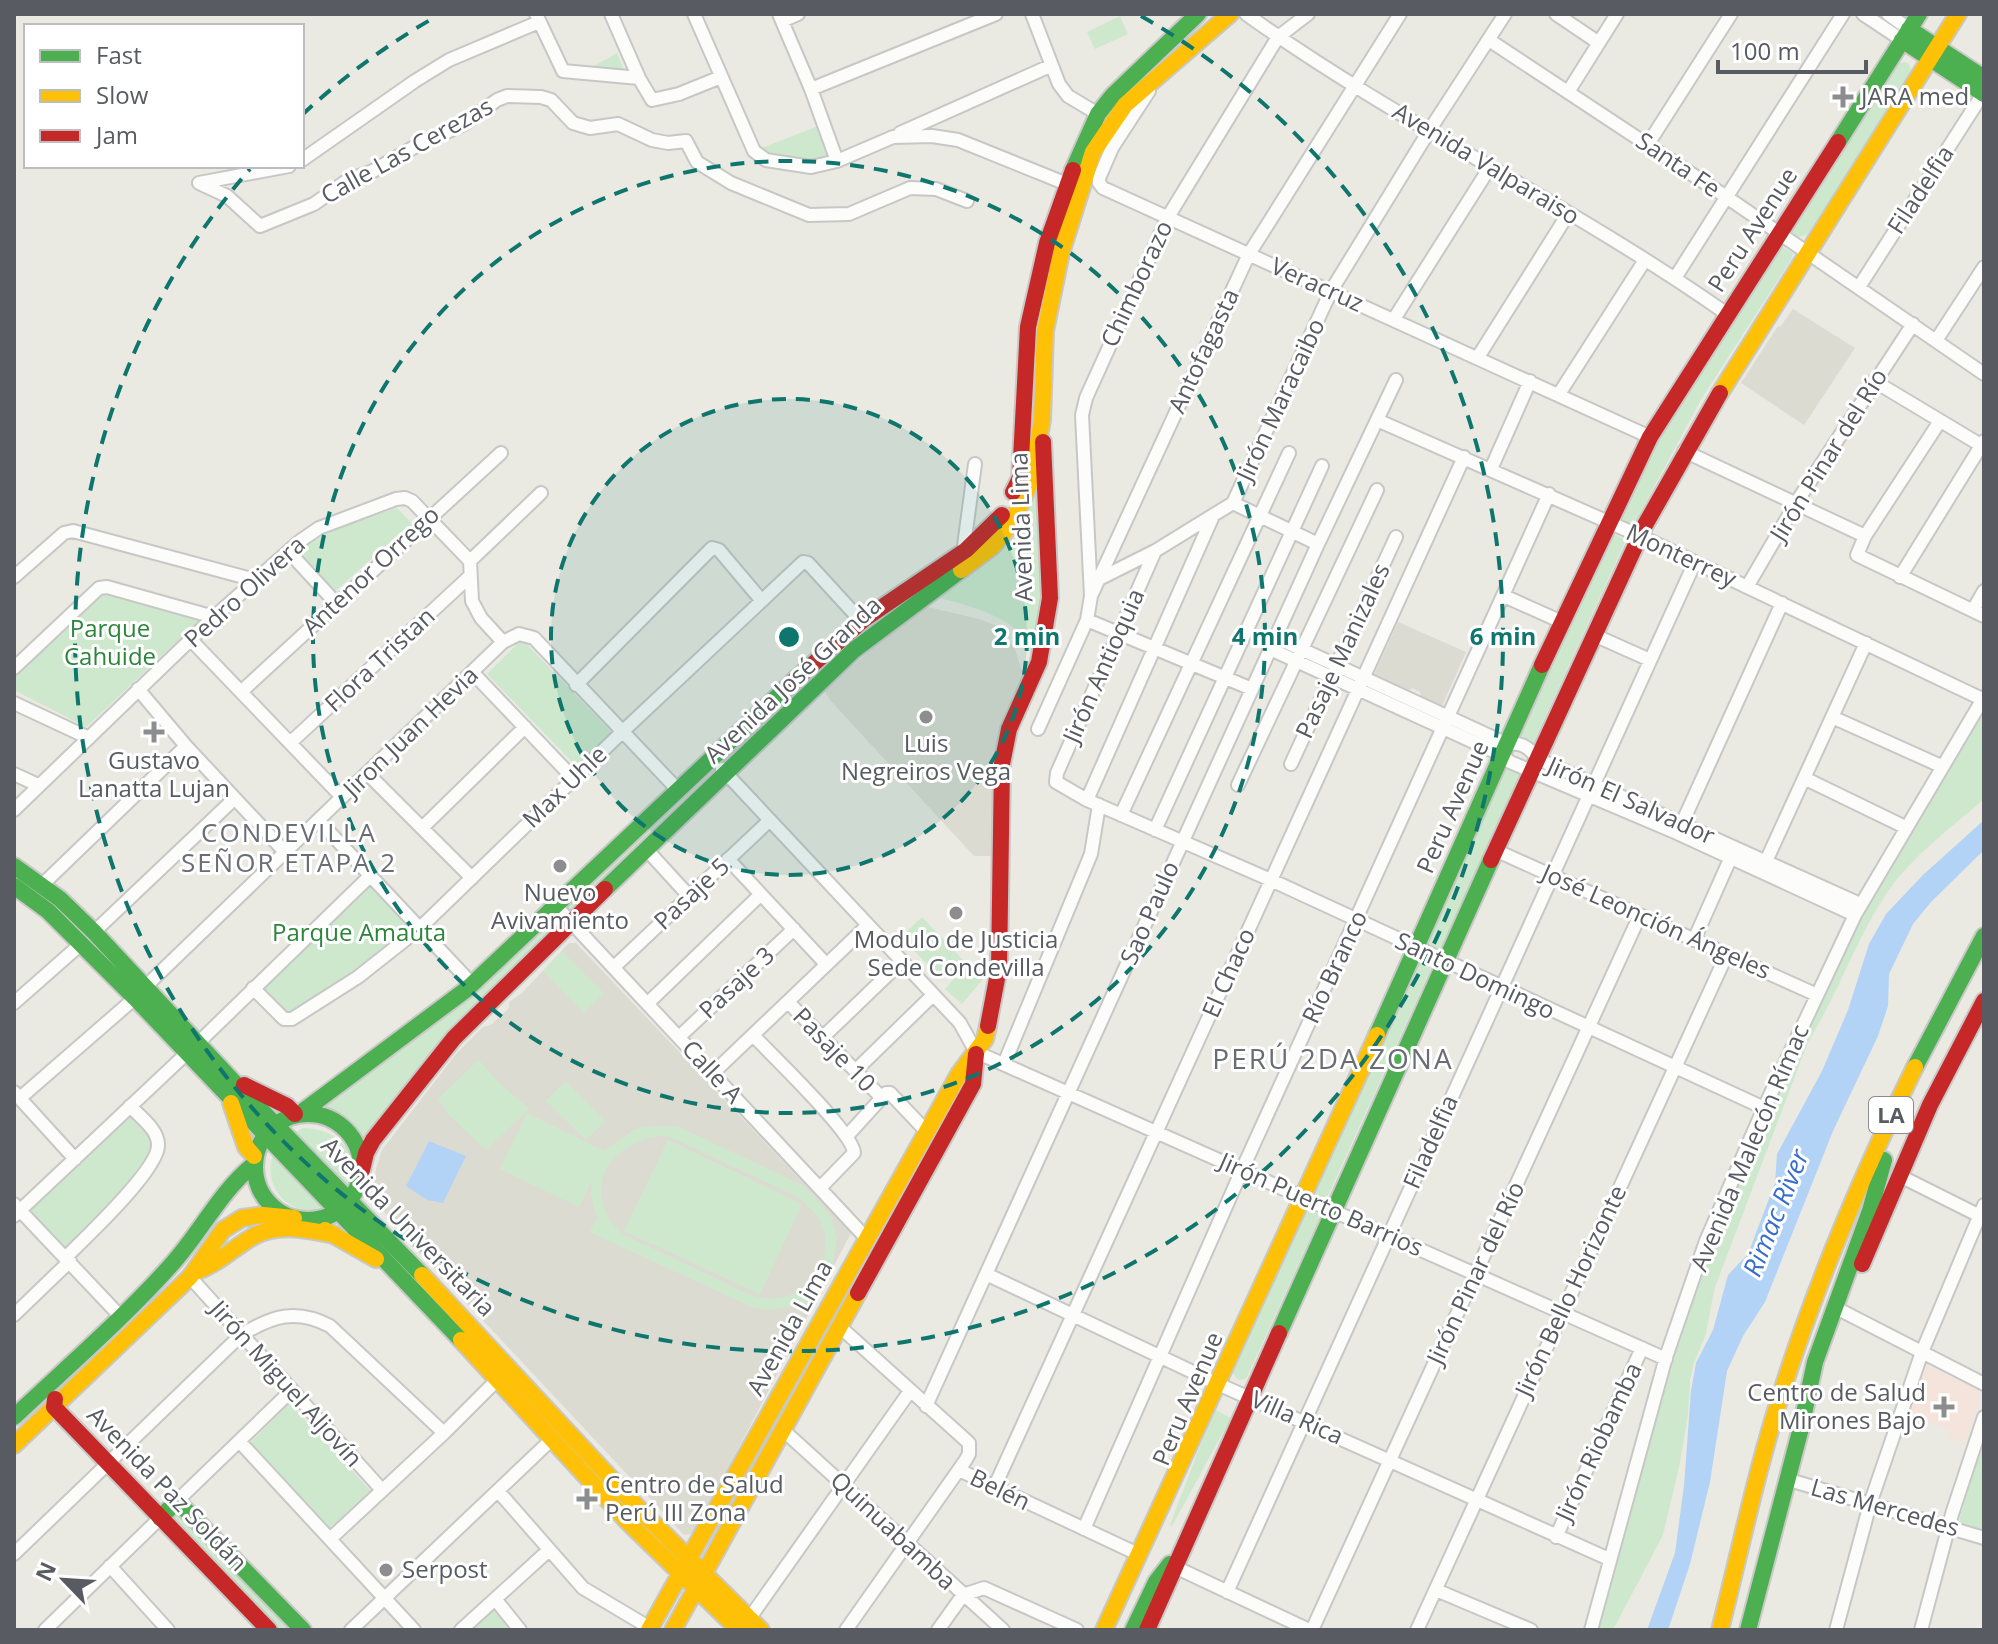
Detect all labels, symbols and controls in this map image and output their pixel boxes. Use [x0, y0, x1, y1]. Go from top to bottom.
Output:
legend [24, 24, 304, 168]
scale bar [1718, 24, 1866, 74]
text: 100 m [1730, 34, 1800, 67]
text: Fast [96, 38, 142, 71]
text: Slow [96, 78, 149, 111]
place label: JARA med [1859, 79, 1969, 112]
marker: JARA med [1832, 86, 1854, 108]
street label: Calle Las Cerezas [314, 89, 498, 211]
street label: Avenida Valparaiso [1387, 94, 1586, 232]
text: Jam [94, 118, 138, 151]
street label: Santa Fe [1630, 123, 1728, 204]
street label: Filadelfia [1879, 138, 1961, 240]
street label: Peru Avenue [1699, 161, 1804, 298]
street label: Chimborazo [1092, 215, 1179, 352]
street label: Veracruz [1266, 249, 1369, 319]
street label: Antofagasta [1159, 283, 1246, 418]
street label: Jirón Maracaibo [1227, 313, 1332, 488]
street label: Jirón Pinar del Río [1760, 361, 1894, 549]
street label: Avenida Lima [1001, 452, 1040, 602]
street label: Antenor Orrego [294, 498, 446, 642]
street label: Monterrey [1621, 515, 1743, 595]
street label: Pedro Olivera [176, 528, 312, 654]
street label: Pasaje Manizales [1287, 557, 1397, 743]
street label: Jirón Antioquia [1053, 583, 1151, 750]
street label: Avenida José Granda [696, 588, 888, 770]
street label: Flora Tristan [317, 599, 441, 719]
park label: Parque Cahuide [64, 611, 156, 672]
text: 2 min [994, 619, 1060, 652]
text: 4 min [1232, 619, 1298, 652]
text: 6 min [1470, 619, 1536, 652]
centre of rings [775, 623, 803, 651]
street label: Jiron Juan Hevia [334, 658, 485, 805]
marker: Luis Negreiros Vega [917, 708, 935, 726]
marker: Gustavo Lanatta Lujan [143, 721, 165, 743]
place label: Luis Negreiros Vega [841, 726, 1011, 787]
street label: Peru Avenue [1408, 735, 1496, 878]
street label: Max Uhle [515, 737, 613, 834]
place label: Gustavo Lanatta Lujan [78, 743, 230, 804]
street label: Jirón El Salvador [1541, 747, 1721, 851]
district label: CONDEVILLA SEÑOR ETAPA 2 [181, 814, 397, 880]
street label: Pasaje 5 [646, 849, 736, 936]
street label: José Leonción Ángeles [1535, 854, 1776, 986]
street label: Sao Paulo [1111, 855, 1186, 969]
marker: Nuevo Avivamiento [551, 857, 569, 875]
place label: Nuevo Avivamiento [491, 875, 629, 936]
marker: Modulo de Justicia Sede Condevilla [947, 904, 965, 922]
street label: Río Branco [1293, 905, 1374, 1028]
park label: Parque Amauta [272, 915, 446, 948]
place label: Modulo de Justicia Sede Condevilla [854, 922, 1058, 983]
street label: El Chaco [1193, 922, 1262, 1022]
street label: Santo Domingo [1390, 923, 1561, 1026]
street label: Pasaje 3 [691, 938, 781, 1025]
street label: Pasaje 10 [786, 999, 884, 1098]
street label: Avenida Malecón Rímac [1682, 1019, 1816, 1276]
street label: Calle A [675, 1032, 751, 1110]
district label: PERÚ 2DA ZONA [1212, 1039, 1454, 1077]
street label: Filadelfia [1394, 1089, 1465, 1194]
road number: LA [1869, 1097, 1913, 1133]
street label: Avenida Universitaria [315, 1129, 504, 1323]
water label: Rimac River [1733, 1142, 1817, 1281]
street label: Jirón Puerto Barrios [1213, 1143, 1429, 1263]
street label: Jirón Pinar del Río [1417, 1176, 1531, 1371]
street label: Jirón Bello Horizonte [1505, 1179, 1633, 1403]
street label: Avenida Lima [738, 1254, 839, 1401]
street label: Jirón Miguel Aljovín [202, 1291, 371, 1473]
street label: Peru Avenue [1144, 1327, 1230, 1470]
street label: Jirón Riobamba [1546, 1357, 1649, 1528]
place label: Centro de Salud Mirones Bajo [1747, 1375, 1926, 1436]
street label: Villa Rica [1246, 1382, 1349, 1452]
marker: Centro de Salud Mirones Bajo [1933, 1396, 1955, 1418]
street label: Avenida Paz Soldán [81, 1398, 255, 1578]
street label: Belén [965, 1460, 1036, 1517]
street label: Quinuabamba [824, 1463, 964, 1597]
place label: Centro de Salud Perú III Zona [605, 1467, 784, 1528]
street label: Las Mercedes [1807, 1470, 1963, 1544]
marker: Centro de Salud Perú III Zona [576, 1488, 598, 1510]
north arrow [24, 1540, 104, 1620]
place label: Serpost [402, 1552, 488, 1585]
text: N [28, 1557, 62, 1586]
marker: Serpost [377, 1561, 395, 1579]

